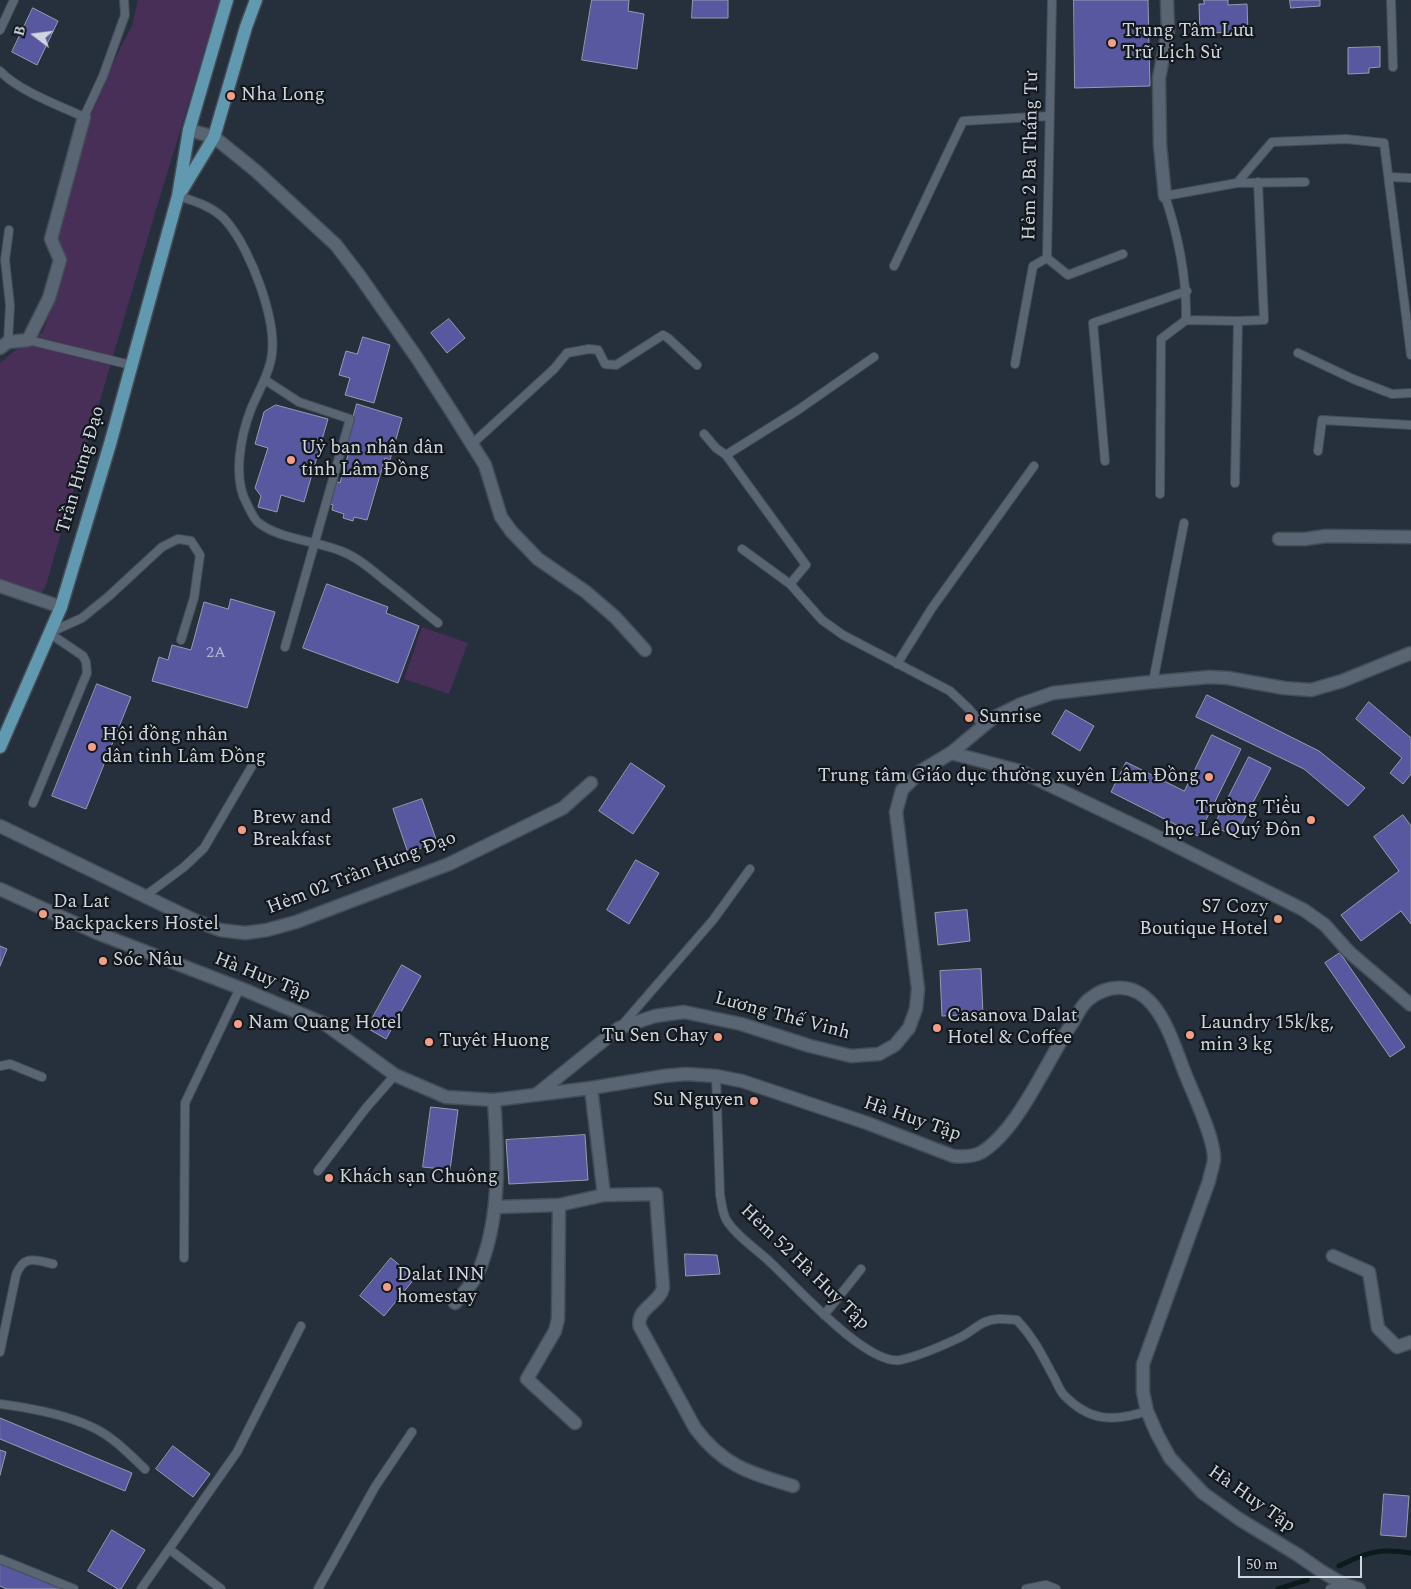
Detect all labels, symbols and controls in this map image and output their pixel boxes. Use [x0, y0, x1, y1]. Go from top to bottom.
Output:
north arrow [10, 10, 60, 60]
place label: Trung Tâm Lưu Trữ Lịch Sử [1122, 21, 1254, 65]
text: B [9, 24, 31, 38]
marker: Trung Tâm Lưu Trữ Lịch Sử [1106, 37, 1118, 49]
street label: Hẻm 2 Ba Tháng Tư [1019, 71, 1045, 241]
place label: Nha Long [241, 85, 325, 107]
marker: Nha Long [225, 90, 237, 102]
street label: Trần Hưng Đạo [53, 404, 111, 536]
place label: Uỷ ban nhân dân tỉnh Lâm Đồng [301, 438, 444, 482]
marker: Uỷ ban nhân dân tỉnh Lâm Đồng [285, 454, 297, 466]
house number: 2A [206, 644, 226, 664]
place label: Sunrise [979, 707, 1042, 729]
marker: Sunrise [963, 712, 975, 724]
place label: Hội đồng nhân dân tỉnh Lâm Đồng [102, 725, 266, 769]
marker: Hội đồng nhân dân tỉnh Lâm Đồng [86, 741, 98, 753]
place label: Trung tâm Giáo dục thường xuyên Lâm Đồng [818, 766, 1199, 788]
marker: Trung tâm Giáo dục thường xuyên Lâm Đồng [1203, 771, 1215, 783]
place label: Trường Tiểu học Lê Quý Đôn [1164, 798, 1301, 842]
place label: Brew and Breakfast [252, 808, 331, 852]
marker: Trường Tiểu học Lê Quý Đôn [1305, 814, 1317, 826]
marker: Brew and Breakfast [236, 824, 248, 836]
street label: Hẻm 02 Trần Hưng Đạo [264, 827, 460, 921]
place label: Da Lat Backpackers Hostel [53, 892, 219, 936]
place label: S7 Cozy Boutique Hotel [1139, 897, 1268, 941]
marker: Da Lat Backpackers Hostel [37, 908, 49, 920]
marker: S7 Cozy Boutique Hotel [1272, 913, 1284, 925]
street label: Hà Huy Tập [211, 948, 313, 1008]
place label: Sóc Nâu [113, 950, 183, 972]
marker: Sóc Nâu [97, 955, 109, 967]
street label: Lương Thế Vinh [712, 988, 852, 1046]
place label: Casanova Dalat Hotel & Coffee [947, 1006, 1078, 1050]
place label: Nam Quang Hotel [248, 1013, 402, 1035]
place label: Laundry 15k/kg, min 3 kg [1200, 1013, 1334, 1057]
marker: Nam Quang Hotel [232, 1018, 244, 1030]
marker: Casanova Dalat Hotel & Coffee [931, 1022, 943, 1034]
place label: Tu Sen Chay [601, 1026, 708, 1048]
marker: Laundry 15k/kg, min 3 kg [1184, 1029, 1196, 1041]
place label: Tuyêt Huong [439, 1031, 550, 1053]
marker: Tu Sen Chay [712, 1031, 724, 1043]
marker: Tuyêt Huong [423, 1036, 435, 1048]
place label: Su Nguyen [653, 1090, 744, 1112]
street label: Hà Huy Tập [860, 1093, 964, 1147]
marker: Su Nguyen [748, 1095, 760, 1107]
place label: Khách sạn Chuông [339, 1167, 498, 1189]
marker: Khách sạn Chuông [323, 1172, 335, 1184]
street label: Hẻm 52 Hà Huy Tập [735, 1200, 873, 1336]
place label: Dalat INN homestay [397, 1265, 485, 1309]
marker: Dalat INN homestay [381, 1281, 393, 1293]
street label: Hà Huy Tập [1203, 1462, 1299, 1538]
scale bar [1241, 1546, 1365, 1578]
text: 50 m [1246, 1553, 1278, 1576]

